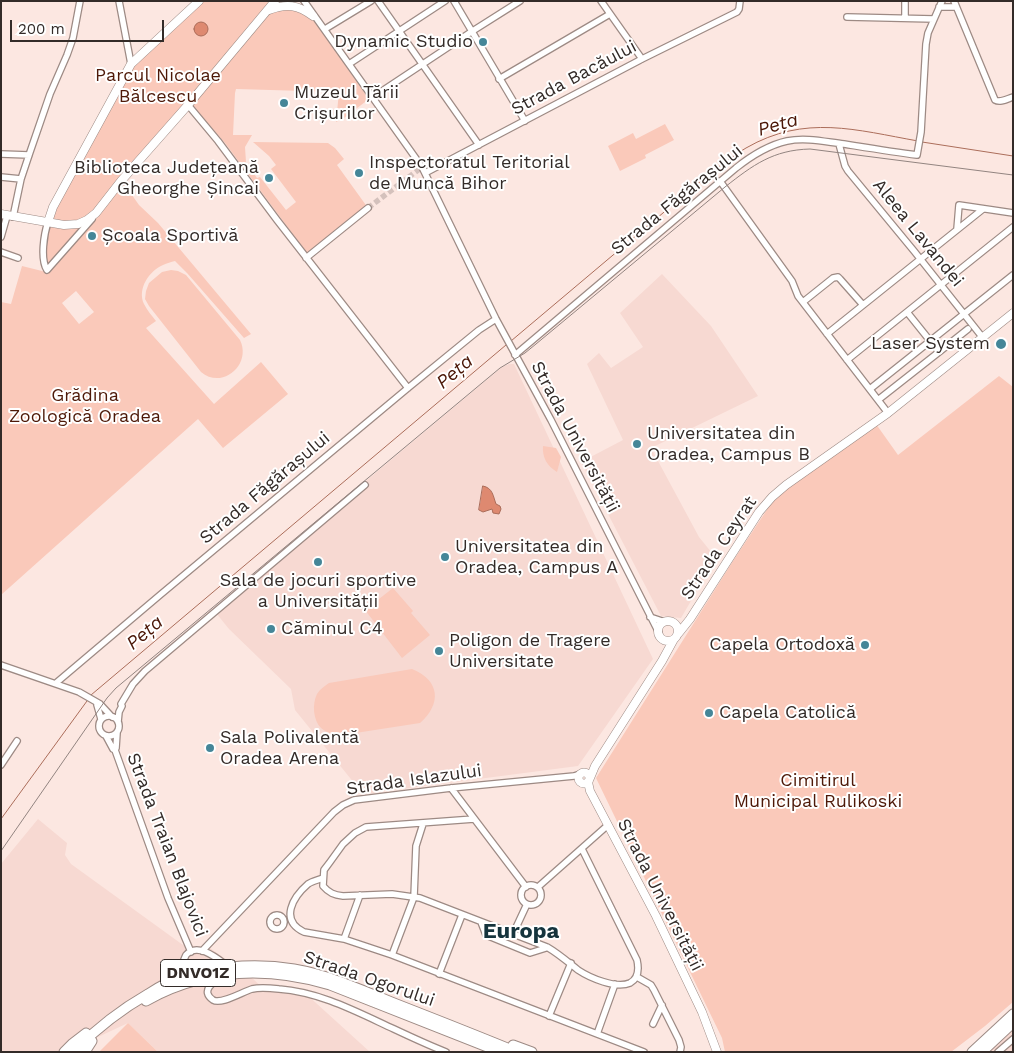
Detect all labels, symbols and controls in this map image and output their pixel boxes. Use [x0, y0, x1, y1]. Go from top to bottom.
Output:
scale bar [12, 10, 166, 42]
text: 200 m [18, 20, 65, 38]
place label: Dynamic Studio [334, 31, 473, 53]
marker: Dynamic Studio [477, 36, 489, 48]
street label: Strada Bacăului [508, 36, 640, 120]
park label: Parcul Nicolae Bălcescu [95, 65, 221, 108]
place label: Muzeul Țării Crișurilor [294, 82, 399, 125]
marker: Muzeul Țării Crișurilor [278, 97, 290, 109]
water label: Peța [755, 108, 801, 142]
street label: Strada Făgărașului [607, 140, 747, 260]
place label: Inspectoratul Teritorial de Muncă Bihor [369, 152, 570, 194]
place label: Biblioteca Județeană Gheorghe Șincai [74, 157, 259, 200]
marker: Inspectoratul Teritorial de Muncă Bihor [353, 167, 365, 179]
marker: Biblioteca Județeană Gheorghe Șincai [263, 172, 275, 184]
street label: Aleea Lavandei [868, 175, 968, 291]
place label: Școala Sportivă [102, 225, 238, 247]
marker: Școala Sportivă [86, 230, 98, 242]
place label: Laser System [871, 333, 990, 355]
marker: Laser System [994, 337, 1008, 351]
water label: Peța [432, 350, 478, 394]
street label: Strada Universității [526, 358, 624, 516]
park label: Grădina Zoologică Oradea [9, 385, 161, 428]
place label: Universitatea din Oradea, Campus B [647, 423, 810, 466]
street label: Strada Făgărașului [196, 427, 334, 549]
marker: Universitatea din Oradea, Campus B [631, 438, 643, 450]
street label: Strada Ceyrat [676, 492, 762, 604]
place label: Universitatea din Oradea, Campus A [455, 536, 618, 578]
marker: Universitatea din Oradea, Campus A [439, 551, 451, 563]
marker: Sala de jocuri sportive a Universității [312, 556, 324, 568]
place label: Sala de jocuri sportive a Universității [220, 570, 416, 612]
water label: Peța [122, 611, 168, 655]
place label: Căminul C4 [281, 618, 383, 640]
marker: Căminul C4 [265, 623, 277, 635]
place label: Poligon de Tragere Universitate [449, 630, 611, 672]
place label: Capela Ortodoxă [709, 634, 855, 656]
marker: Capela Ortodoxă [859, 639, 871, 651]
marker: Poligon de Tragere Universitate [433, 645, 445, 657]
place label: Capela Catolică [719, 702, 856, 724]
marker: Capela Catolică [703, 707, 715, 719]
place label: Sala Polivalentă Oradea Arena [220, 727, 359, 770]
marker: Sala Polivalentă Oradea Arena [204, 742, 216, 754]
street label: Strada Traian Blajovici [122, 750, 212, 940]
street label: Strada Islazului [345, 760, 483, 800]
park label: Cimitirul Municipal Rulikoski [734, 770, 902, 812]
street label: Strada Universității [612, 815, 708, 975]
district label: Europa [483, 919, 559, 945]
street label: Strada Ogorului [300, 946, 438, 1012]
road number: DNVO1Z [160, 960, 236, 986]

